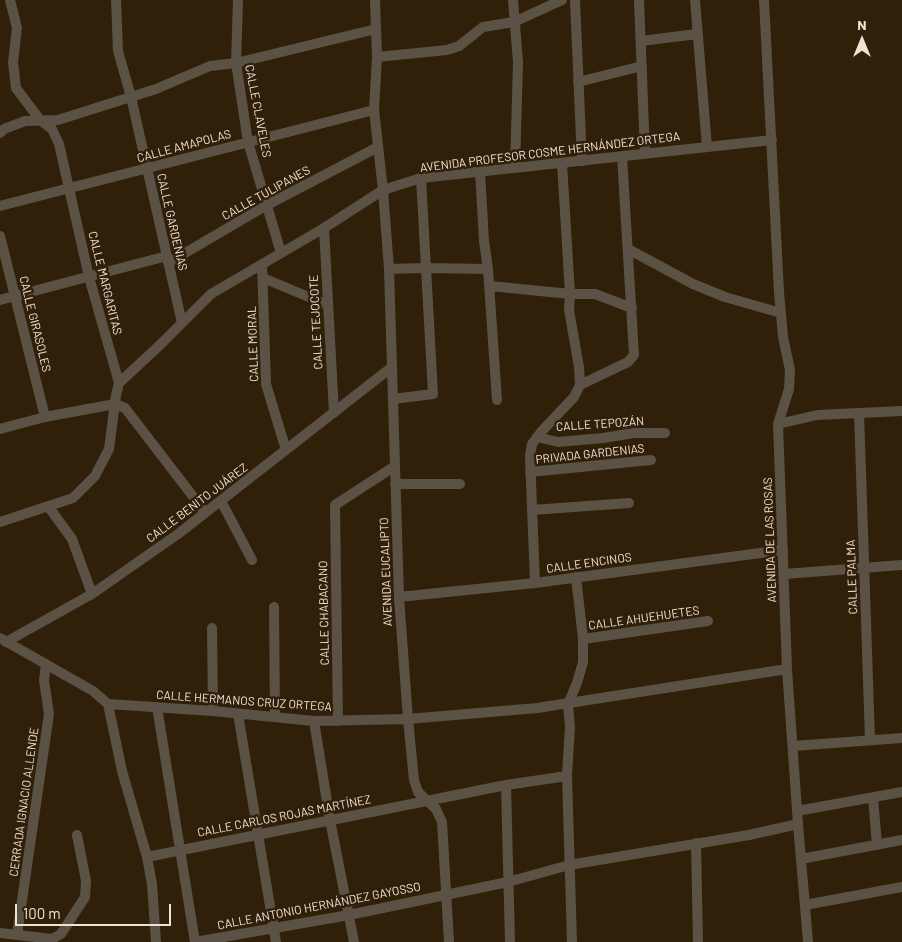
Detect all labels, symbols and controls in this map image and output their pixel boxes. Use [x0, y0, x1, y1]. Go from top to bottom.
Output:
north arrow [837, 15, 887, 65]
text: N [857, 16, 867, 33]
street label: CALLE CLAVELES [242, 63, 274, 159]
street label: CALLE AMAPOLAS [135, 127, 233, 165]
street label: AVENIDA PROFESOR COSME HERNÁNDEZ ORTEGA [419, 129, 681, 175]
street label: CALLE TULIPANES [219, 163, 313, 223]
street label: CALLE GARDENIAS [154, 172, 190, 272]
street label: CALLE MARGARITAS [85, 230, 125, 336]
street label: CALLE GIRASOLES [16, 274, 54, 374]
street label: CALLE TEJOCOTE [306, 274, 326, 370]
street label: CALLE MORAL [244, 306, 262, 382]
street label: CALLE TEPOZÁN [555, 414, 645, 434]
street label: PRIVADA GARDENIAS [535, 441, 645, 467]
street label: CALLE BENITO JUÁREZ [144, 460, 250, 546]
street label: AVENIDA DE LAS ROSAS [761, 477, 779, 603]
street label: AVENIDA EUCALIPTO [377, 517, 395, 627]
street label: CALLE PALMA [844, 539, 860, 615]
street label: CALLE ENCINOS [545, 550, 633, 576]
street label: CALLE CHABACANO [316, 560, 332, 666]
street label: CALLE AHUEHUETES [588, 603, 700, 633]
street label: CALLE HERMANOS CRUZ ORTEGA [156, 688, 332, 714]
street label: CERRADA IGNACIO ALLENDE [6, 726, 42, 878]
street label: CALLE CARLOS ROJAS MARTÍNEZ [196, 792, 372, 840]
street label: CALLE ANTONIO HERNÁNDEZ GAYOSSO [216, 879, 422, 933]
scale bar [18, 894, 174, 926]
text: 100 m [23, 904, 61, 922]

